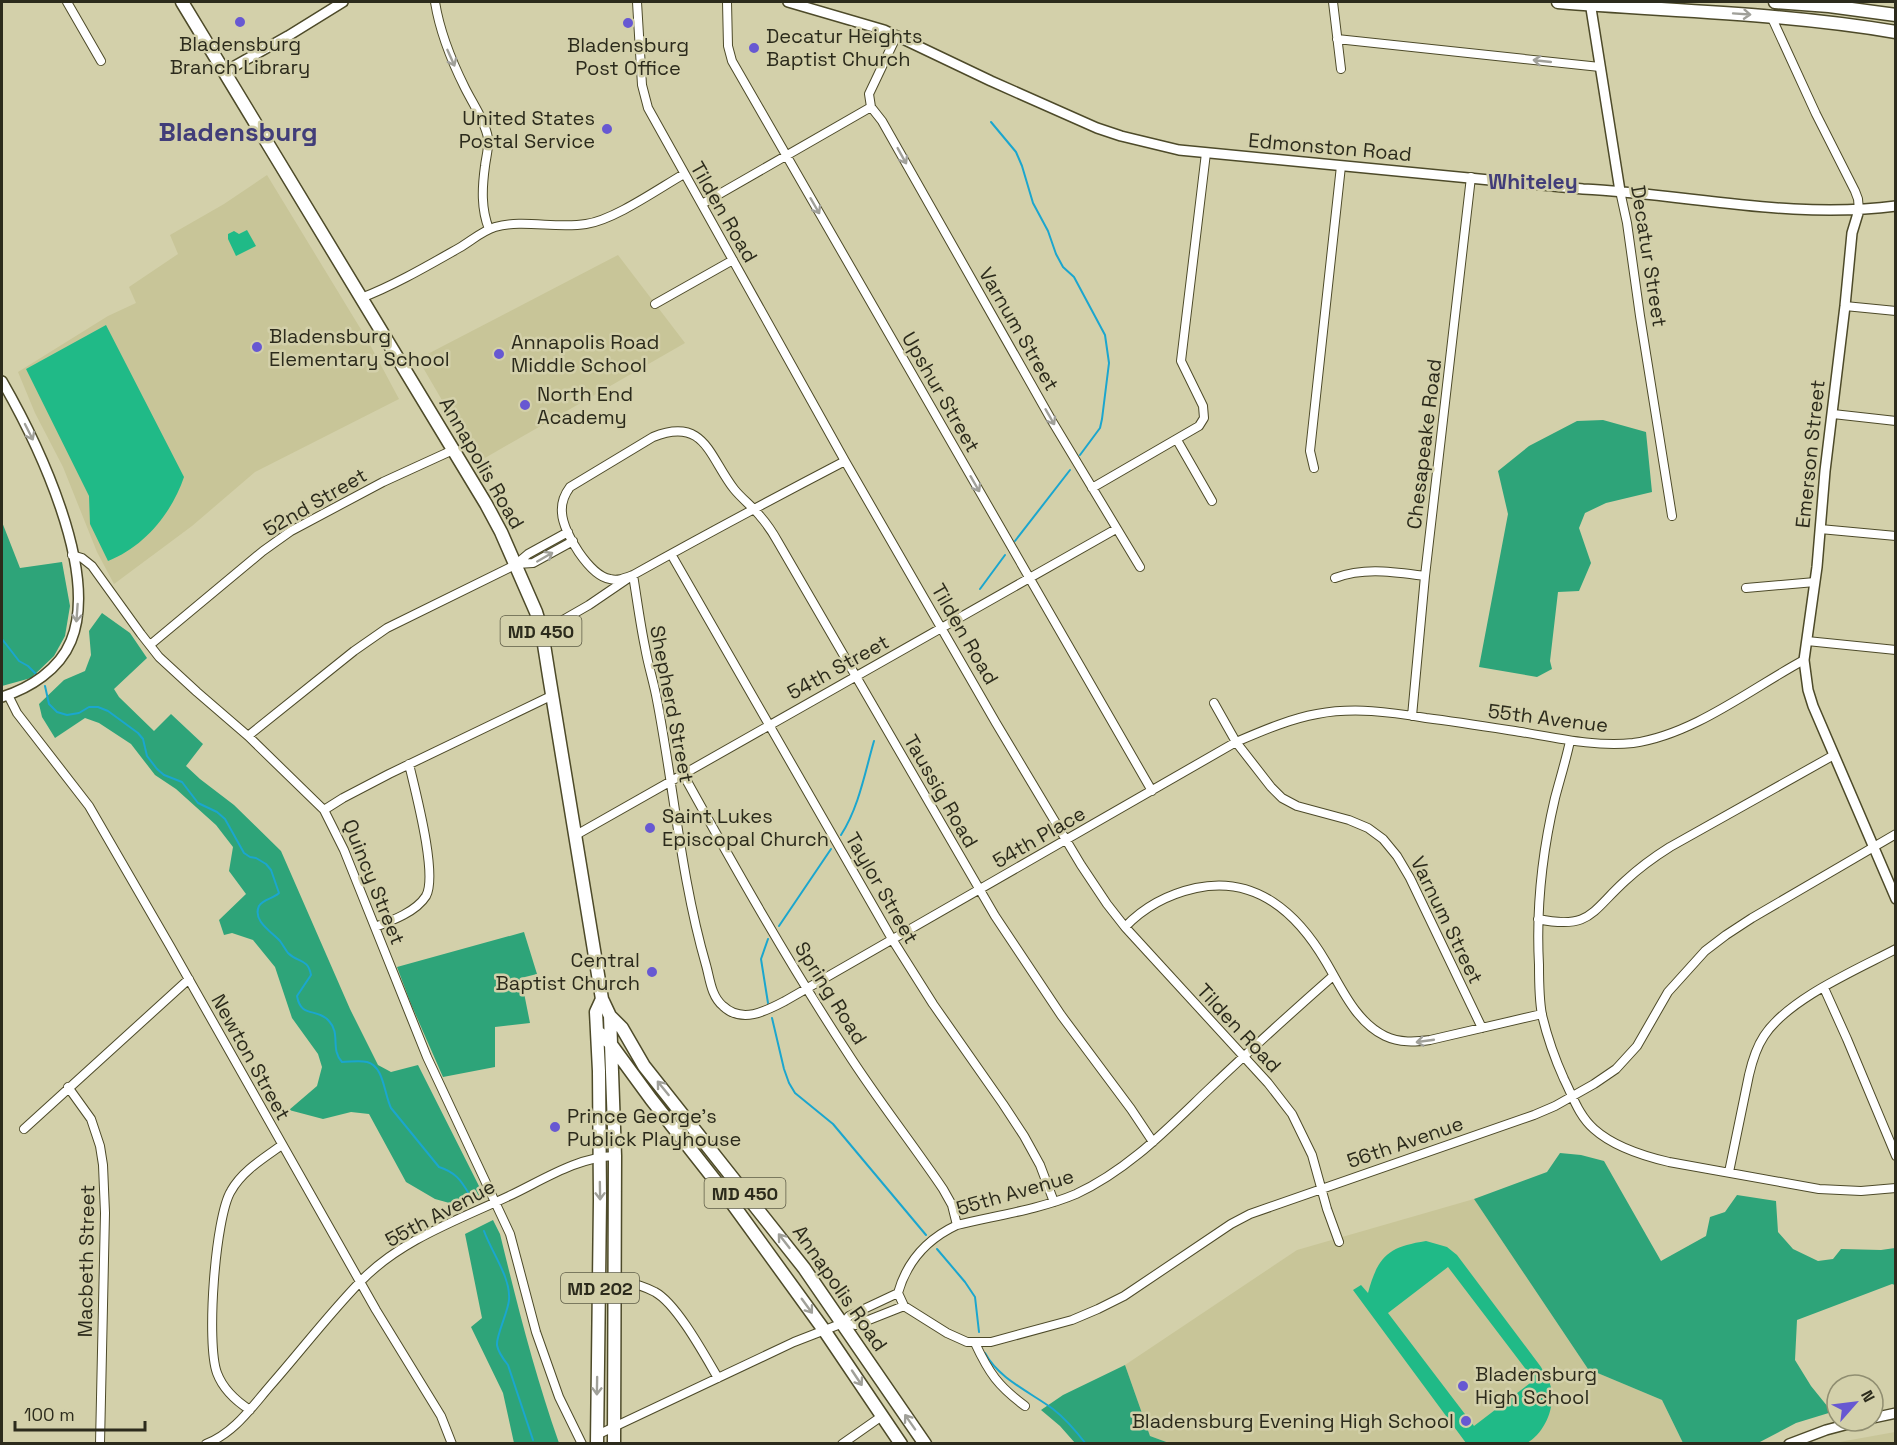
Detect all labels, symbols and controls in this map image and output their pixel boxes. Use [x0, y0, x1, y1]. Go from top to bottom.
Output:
one-way arrow [1731, 9, 1751, 20]
marker: Bladensburg Branch Library [233, 15, 247, 29]
marker: Bladensburg Post Office [621, 16, 635, 30]
place label: Decatur Heights Baptist Church [766, 23, 922, 72]
place label: Bladensburg Branch Library [170, 31, 310, 80]
place label: Bladensburg Post Office [567, 32, 689, 81]
marker: Decatur Heights Baptist Church [747, 41, 761, 55]
one-way arrow [446, 48, 457, 66]
one-way arrow [1533, 55, 1553, 66]
place label: United States Postal Service [459, 105, 595, 154]
district label: Bladensburg [158, 115, 318, 149]
marker: United States Postal Service [600, 122, 614, 136]
street label: Edmonston Road [1247, 127, 1413, 167]
one-way arrow [896, 147, 908, 164]
street label: Tilden Road [685, 157, 763, 267]
district label: Whiteley [1488, 168, 1578, 195]
street label: Decatur Street [1625, 183, 1673, 329]
one-way arrow [810, 197, 822, 214]
street label: Varnum Street [973, 263, 1065, 395]
place label: Bladensburg Elementary School [269, 323, 450, 372]
street label: Upshur Street [896, 327, 986, 457]
place label: Annapolis Road Middle School [511, 329, 659, 378]
marker: Bladensburg Elementary School [250, 340, 264, 354]
marker: Annapolis Road Middle School [492, 347, 506, 361]
street label: Chesapeake Road [1401, 357, 1447, 531]
street label: Emerson Street [1789, 379, 1831, 529]
place label: North End Academy [537, 381, 633, 430]
street label: Annapolis Road [434, 392, 530, 534]
marker: North End Academy [518, 398, 532, 412]
one-way arrow [1044, 408, 1056, 425]
one-way arrow [24, 423, 36, 441]
street label: 52nd Street [259, 462, 371, 542]
one-way arrow [970, 474, 981, 492]
one-way arrow [536, 551, 553, 563]
street label: Tilden Road [926, 579, 1004, 689]
one-way arrow [71, 603, 82, 623]
road number: MD 450 [500, 616, 582, 646]
street label: Shepherd Street [644, 623, 700, 785]
street label: 54th Street [783, 628, 893, 706]
street label: 55th Avenue [1486, 698, 1610, 738]
street label: Taussig Road [898, 730, 984, 852]
street label: 54th Place [988, 800, 1090, 874]
place label: Saint Lukes Episcopal Church [662, 803, 829, 852]
street label: Quincy Street [337, 815, 411, 949]
marker: Saint Lukes Episcopal Church [643, 821, 657, 835]
street label: Taylor Street [840, 828, 924, 948]
street label: Varnum Street [1405, 852, 1489, 988]
street label: Spring Road [789, 937, 873, 1049]
place label: Central Baptist Church [495, 947, 640, 996]
marker: Central Baptist Church [645, 965, 659, 979]
street label: Tilden Road [1191, 978, 1287, 1078]
street label: Newton Street [206, 989, 296, 1125]
one-way arrow [1416, 1035, 1435, 1046]
one-way arrow [656, 1081, 670, 1096]
place label: Prince George's Publick Playhouse [567, 1103, 741, 1152]
street label: 56th Avenue [1343, 1110, 1467, 1174]
marker: Prince George's Publick Playhouse [548, 1120, 562, 1134]
street label: 55th Avenue [953, 1163, 1077, 1221]
street label: 55th Avenue [381, 1173, 499, 1253]
road number: MD 450 [704, 1178, 786, 1208]
one-way arrow [594, 1181, 605, 1201]
street label: Macbeth Street [72, 1185, 100, 1337]
street label: Annapolis Road [787, 1220, 893, 1356]
one-way arrow [777, 1234, 790, 1250]
road number: MD 202 [561, 1273, 639, 1303]
one-way arrow [801, 1297, 813, 1313]
place label: Bladensburg High School [1475, 1361, 1597, 1410]
one-way arrow [851, 1370, 863, 1386]
north arrow [1825, 1373, 1885, 1433]
one-way arrow [592, 1376, 603, 1396]
marker: Bladensburg High School [1456, 1379, 1470, 1393]
text: N [1856, 1387, 1880, 1406]
scale bar [15, 1394, 146, 1432]
text: 100 m [24, 1403, 75, 1426]
place label: Bladensburg Evening High School [1132, 1408, 1454, 1434]
one-way arrow [904, 1414, 916, 1431]
marker: Bladensburg Evening High School [1459, 1414, 1473, 1428]

